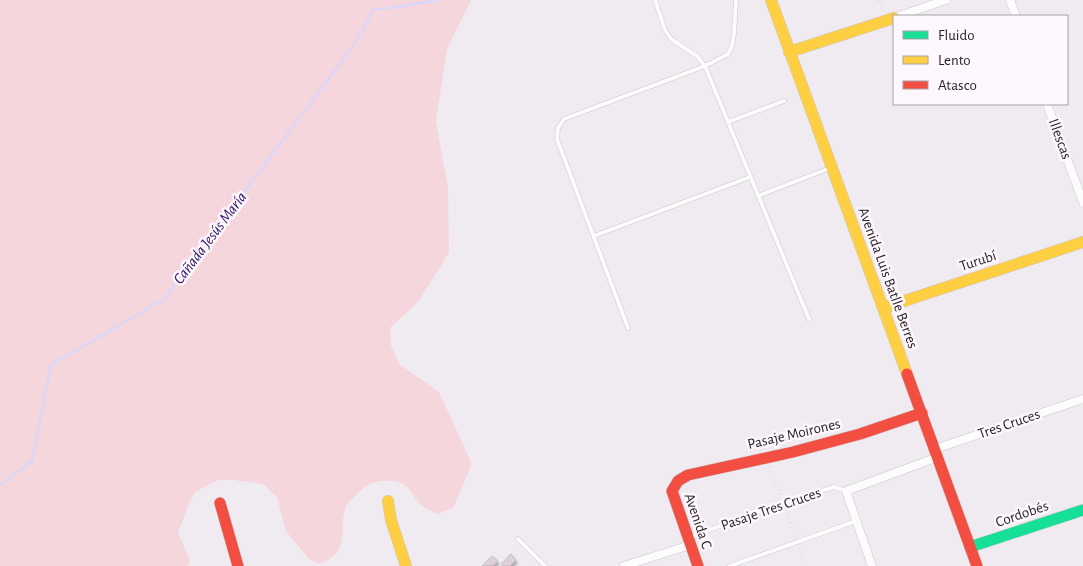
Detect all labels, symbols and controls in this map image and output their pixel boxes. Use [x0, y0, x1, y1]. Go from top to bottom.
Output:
legend [893, 15, 1068, 105]
text: Fluido [938, 28, 975, 43]
text: Lento [938, 53, 971, 68]
text: Atasco [938, 78, 977, 93]
street label: Illescas [1046, 117, 1074, 161]
water label: Cañada Jesús María [170, 189, 250, 287]
street label: Avenida Luis Batlle Berres [855, 205, 921, 351]
street label: Turubí [958, 248, 999, 274]
street label: Tres Cruces [976, 406, 1042, 442]
street label: Pasaje Moirones [746, 416, 842, 452]
street label: Pasaje Tres Cruces [719, 485, 823, 533]
street label: Avenida C [682, 491, 715, 551]
street label: Cordobés [994, 498, 1050, 530]

